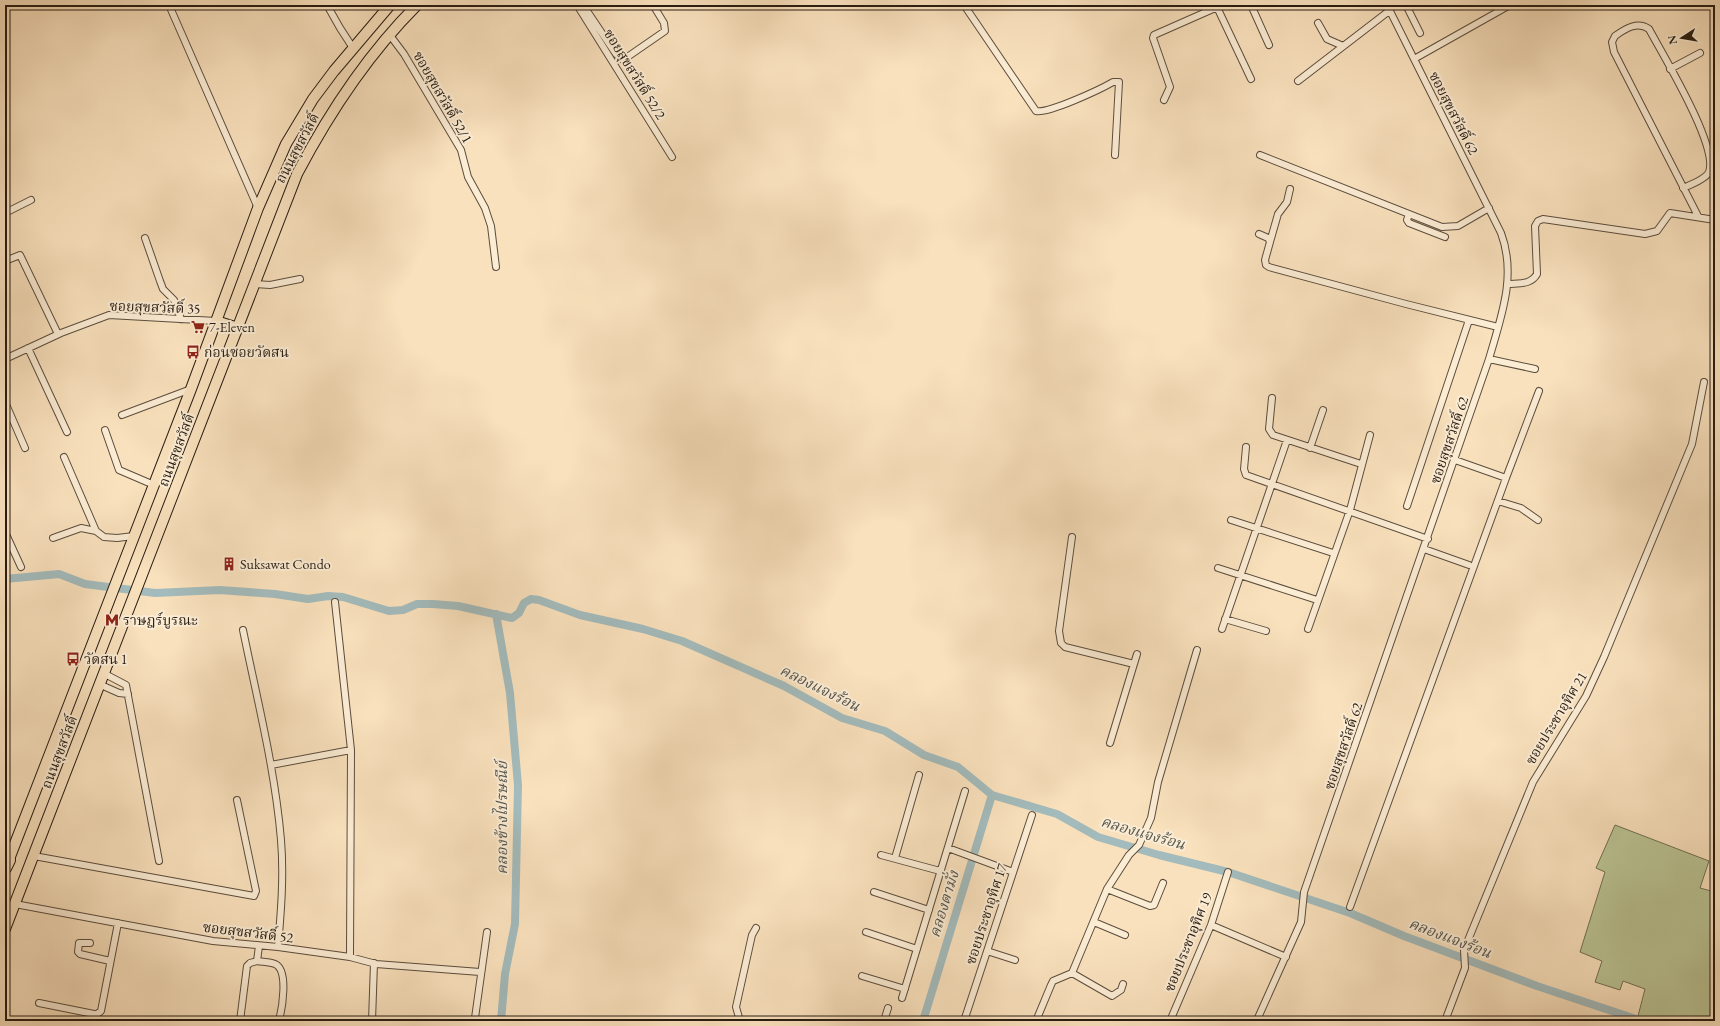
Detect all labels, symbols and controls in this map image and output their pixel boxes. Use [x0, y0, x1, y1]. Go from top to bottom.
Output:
north arrow [1662, 18, 1702, 58]
street label: ซอยสุขสวัสดิ์ 52/2 [600, 25, 671, 123]
text: N [1664, 34, 1680, 46]
street label: ซอยสุขสวัสดิ์ 52/1 [409, 47, 477, 146]
street label: ซอยสุขสวัสดิ์ 62 [1425, 68, 1483, 158]
street label: ถนนสุขสวัสดิ์ [270, 108, 324, 186]
street label: ซอยสุขสวัสดิ์ 35 [109, 296, 201, 318]
place label: 7-Eleven [209, 318, 256, 336]
supermarket icon: 7-Eleven [190, 319, 206, 335]
place label: ก่อนซอยวัดสน [204, 343, 289, 361]
bus stop icon: ก่อนซอยวัดสน [185, 344, 201, 360]
street label: ซอยสุขสวัสดิ์ 62 [1425, 394, 1472, 486]
street label: ถนนสุขสวัสดิ์ [153, 410, 199, 489]
place label: Suksawat Condo [240, 555, 331, 573]
building icon: Suksawat Condo [221, 556, 237, 572]
place label: ราษฎร์บูรณะ [123, 611, 198, 629]
metro station icon: ราษฎร์บูรณะ [104, 612, 120, 628]
place label: วัดสน 1 [84, 650, 128, 668]
bus stop icon: วัดสน 1 [65, 651, 81, 667]
water label: คลองแจงร้อน [777, 660, 863, 715]
street label: ซอยประชาอุทิศ 21 [1521, 668, 1591, 768]
street label: ซอยสุขสวัสดิ์ 62 [1319, 700, 1366, 792]
street label: ถนนสุขสวัสดิ์ [36, 712, 82, 791]
water label: คลองข้างไปรษณีย์ [491, 758, 511, 875]
water label: คลองแจงร้อน [1099, 811, 1188, 854]
street label: ซอยประชาอุทิศ 17 [961, 861, 1011, 967]
water label: คลองตามั่ง [923, 867, 963, 940]
street label: ซอยประชาอุทิศ 19 [1160, 890, 1216, 994]
water label: คลองแจงร้อน [1406, 913, 1494, 962]
street label: ซอยสุขสวัสดิ์ 52 [202, 917, 295, 947]

